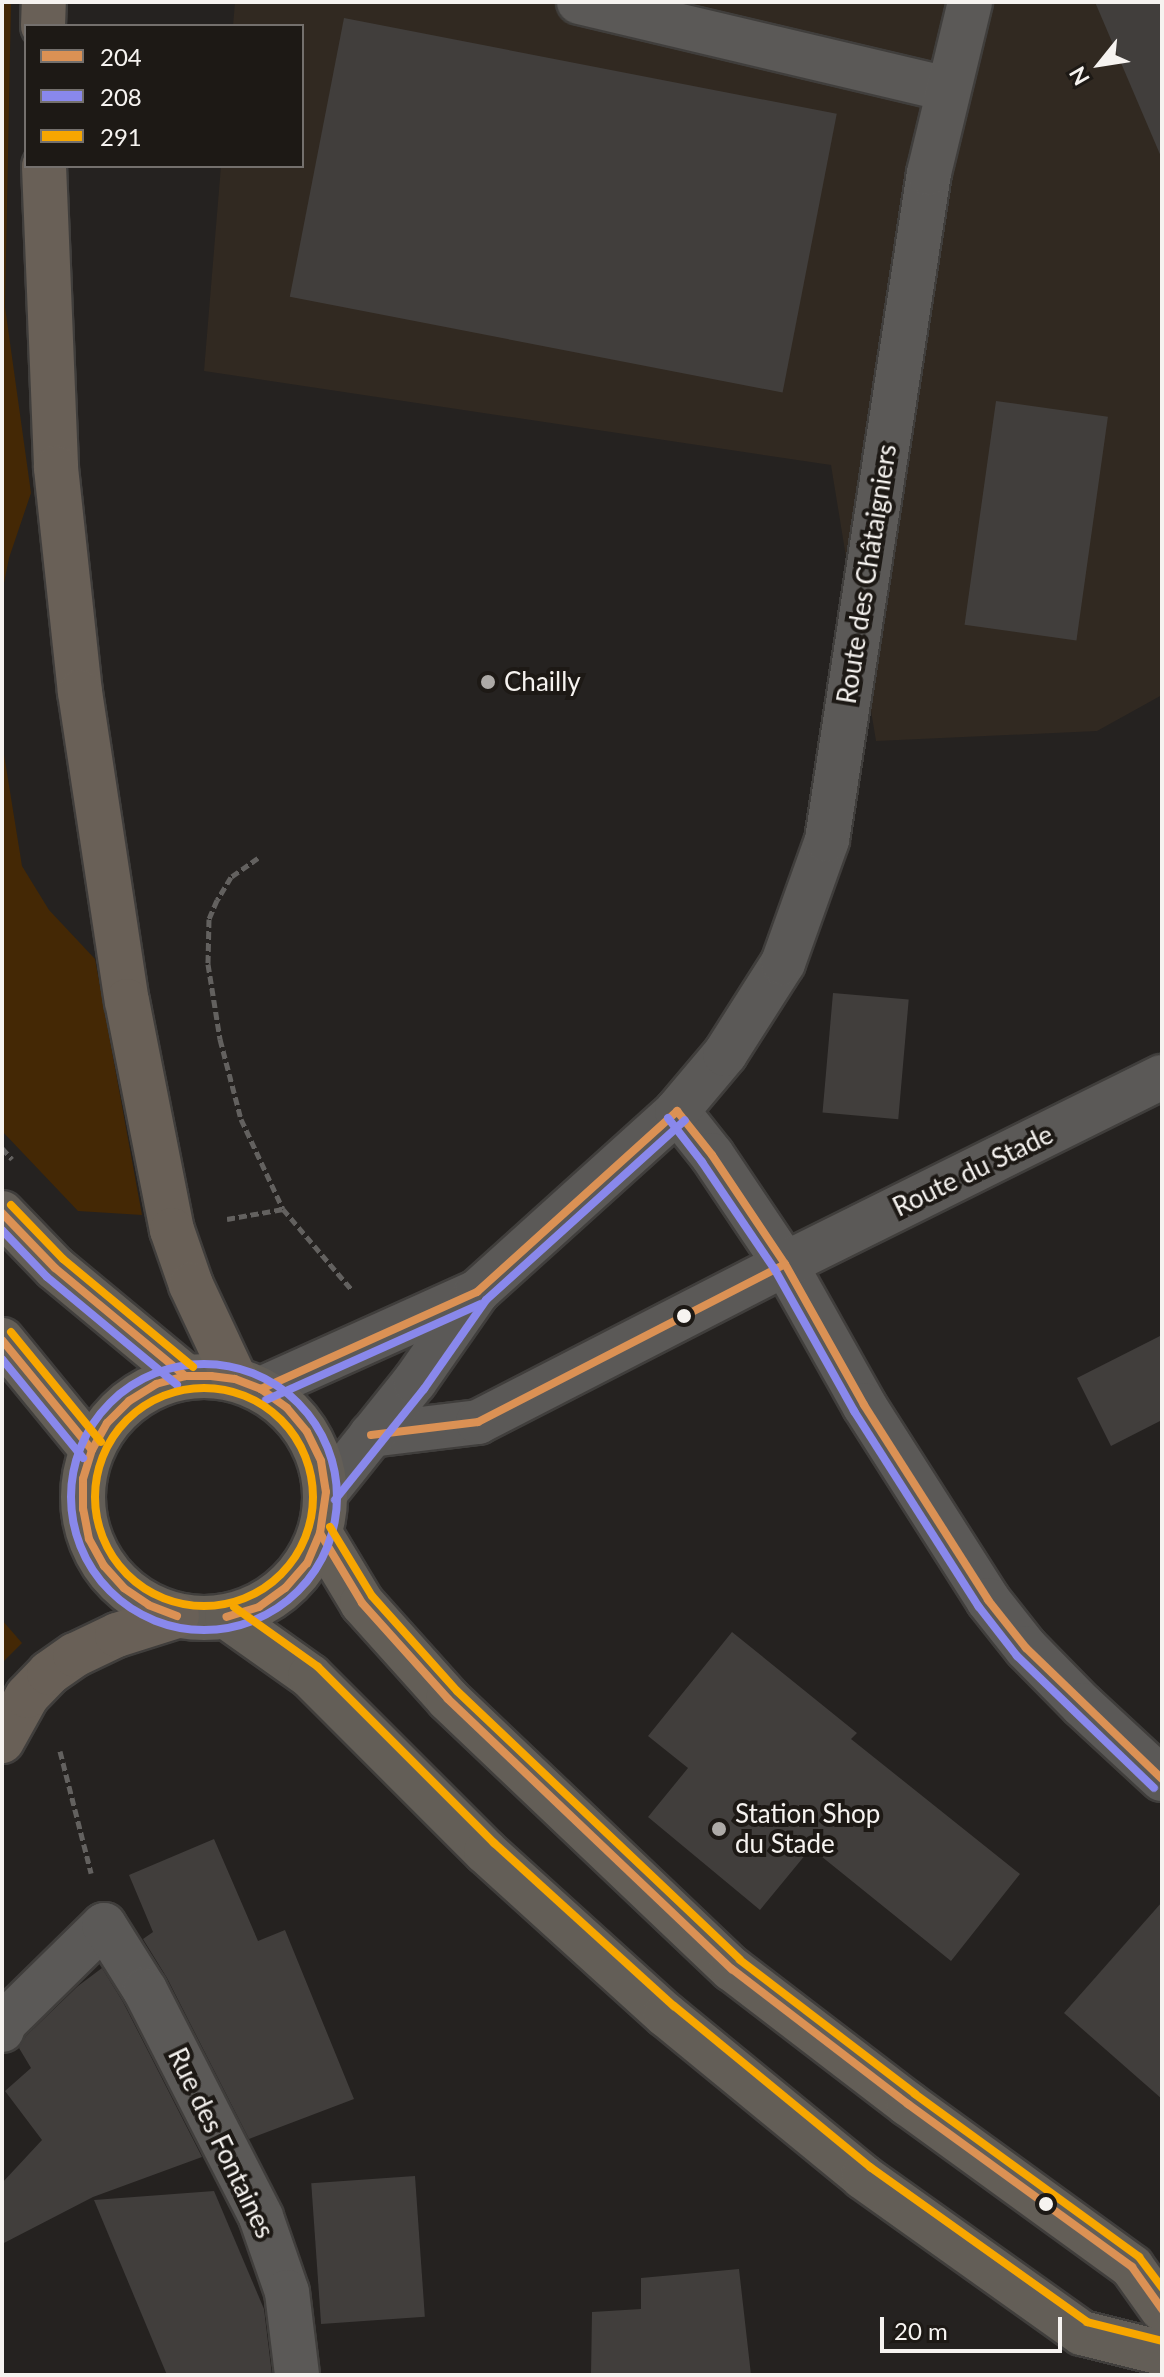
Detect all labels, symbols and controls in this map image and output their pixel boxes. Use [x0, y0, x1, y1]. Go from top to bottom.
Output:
legend [24, 24, 304, 168]
north arrow [1060, 24, 1140, 104]
text: 204 [100, 42, 142, 71]
text: N [1063, 62, 1095, 90]
text: 208 [100, 82, 142, 111]
text: 291 [100, 122, 142, 151]
street label: Route des Châtaigniers [831, 442, 903, 706]
place label: Chailly [504, 666, 581, 698]
marker: Chailly [479, 673, 497, 691]
street label: Route du Stade [888, 1119, 1058, 1223]
unlabelled marker [676, 1308, 692, 1324]
place label: Station Shop du Stade [735, 1798, 880, 1860]
marker: Station Shop du Stade [710, 1820, 728, 1838]
street label: Rue des Fontaines [162, 2043, 280, 2243]
unlabelled marker [1038, 2196, 1054, 2212]
scale bar [884, 2301, 1066, 2351]
text: 20 m [894, 2316, 948, 2345]

